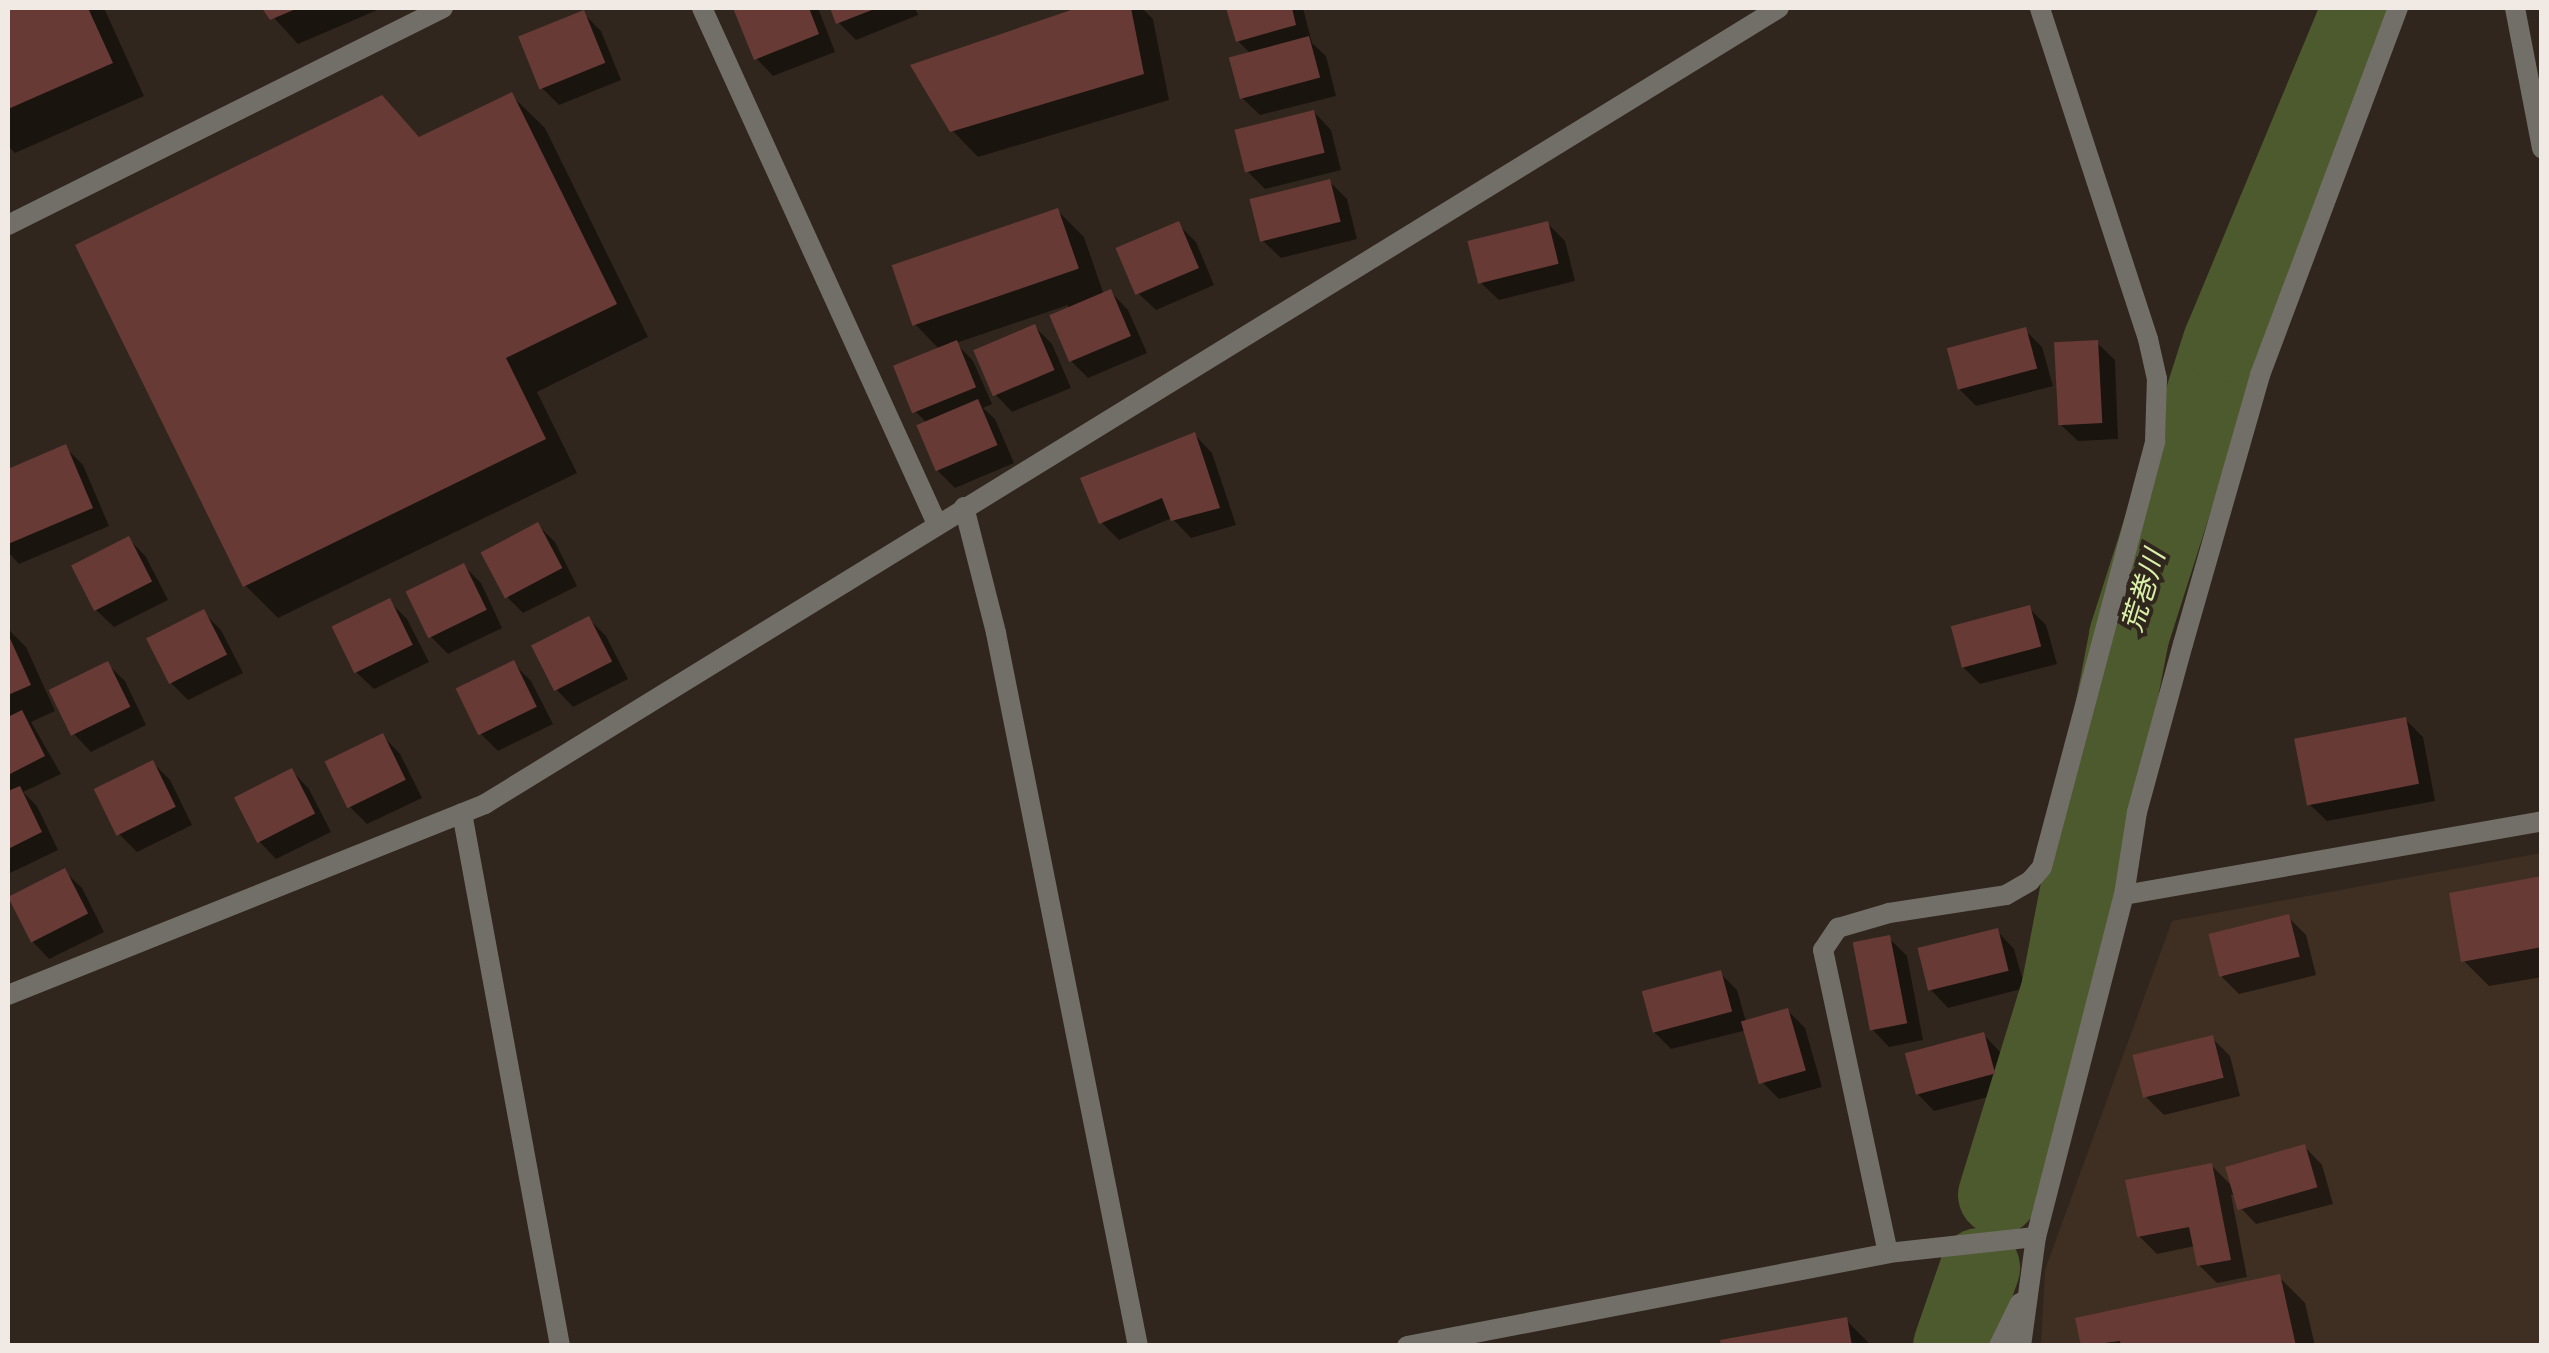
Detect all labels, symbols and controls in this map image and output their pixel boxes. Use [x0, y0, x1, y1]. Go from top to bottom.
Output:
water label: 荒巻川 [2116, 546, 2172, 636]

